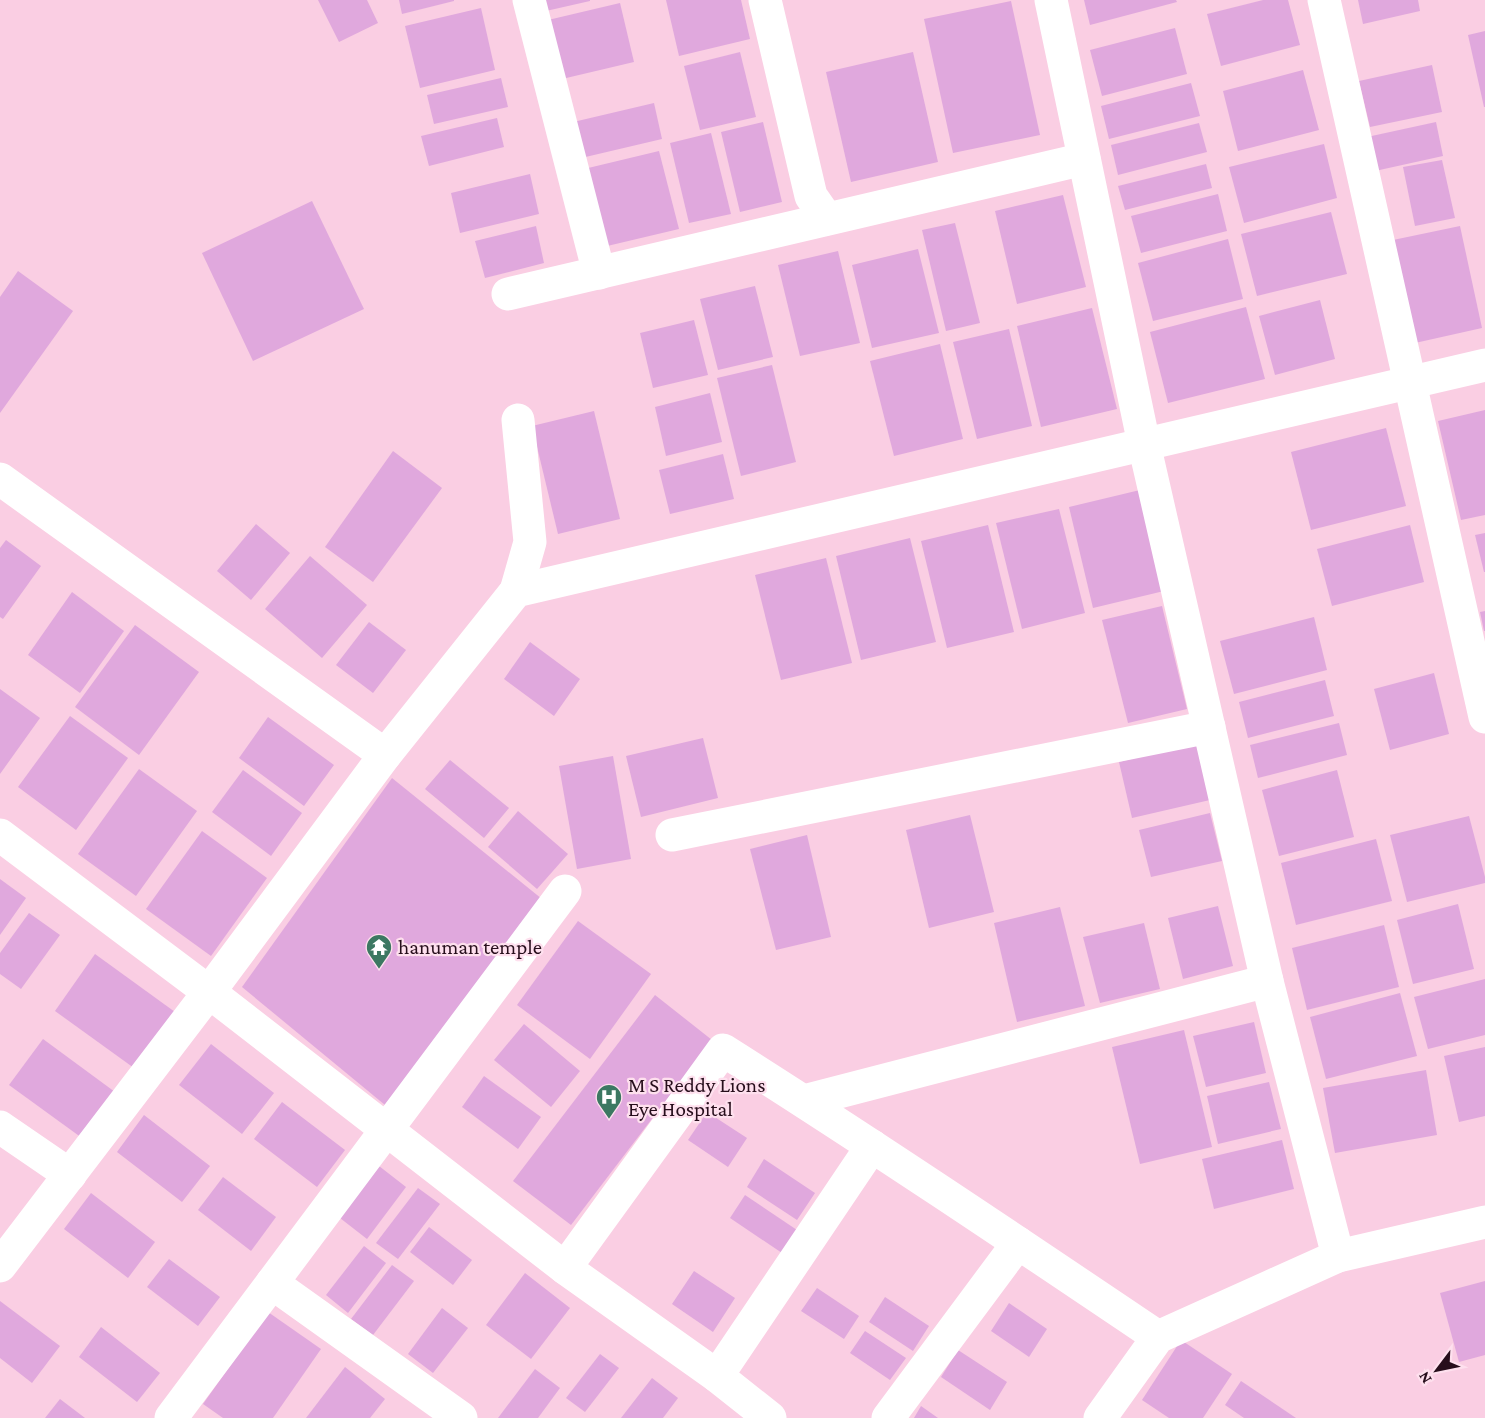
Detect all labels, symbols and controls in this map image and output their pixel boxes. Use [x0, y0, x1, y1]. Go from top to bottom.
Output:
temple icon: hanuman temple [364, 932, 394, 970]
place label: hanuman temple [398, 935, 542, 959]
place label: M S Reddy Lions Eye Hospital [628, 1073, 765, 1121]
hospital icon: M S Reddy Lions Eye Hospital [594, 1082, 624, 1120]
north arrow [1407, 1340, 1467, 1400]
text: N [1415, 1368, 1435, 1387]

